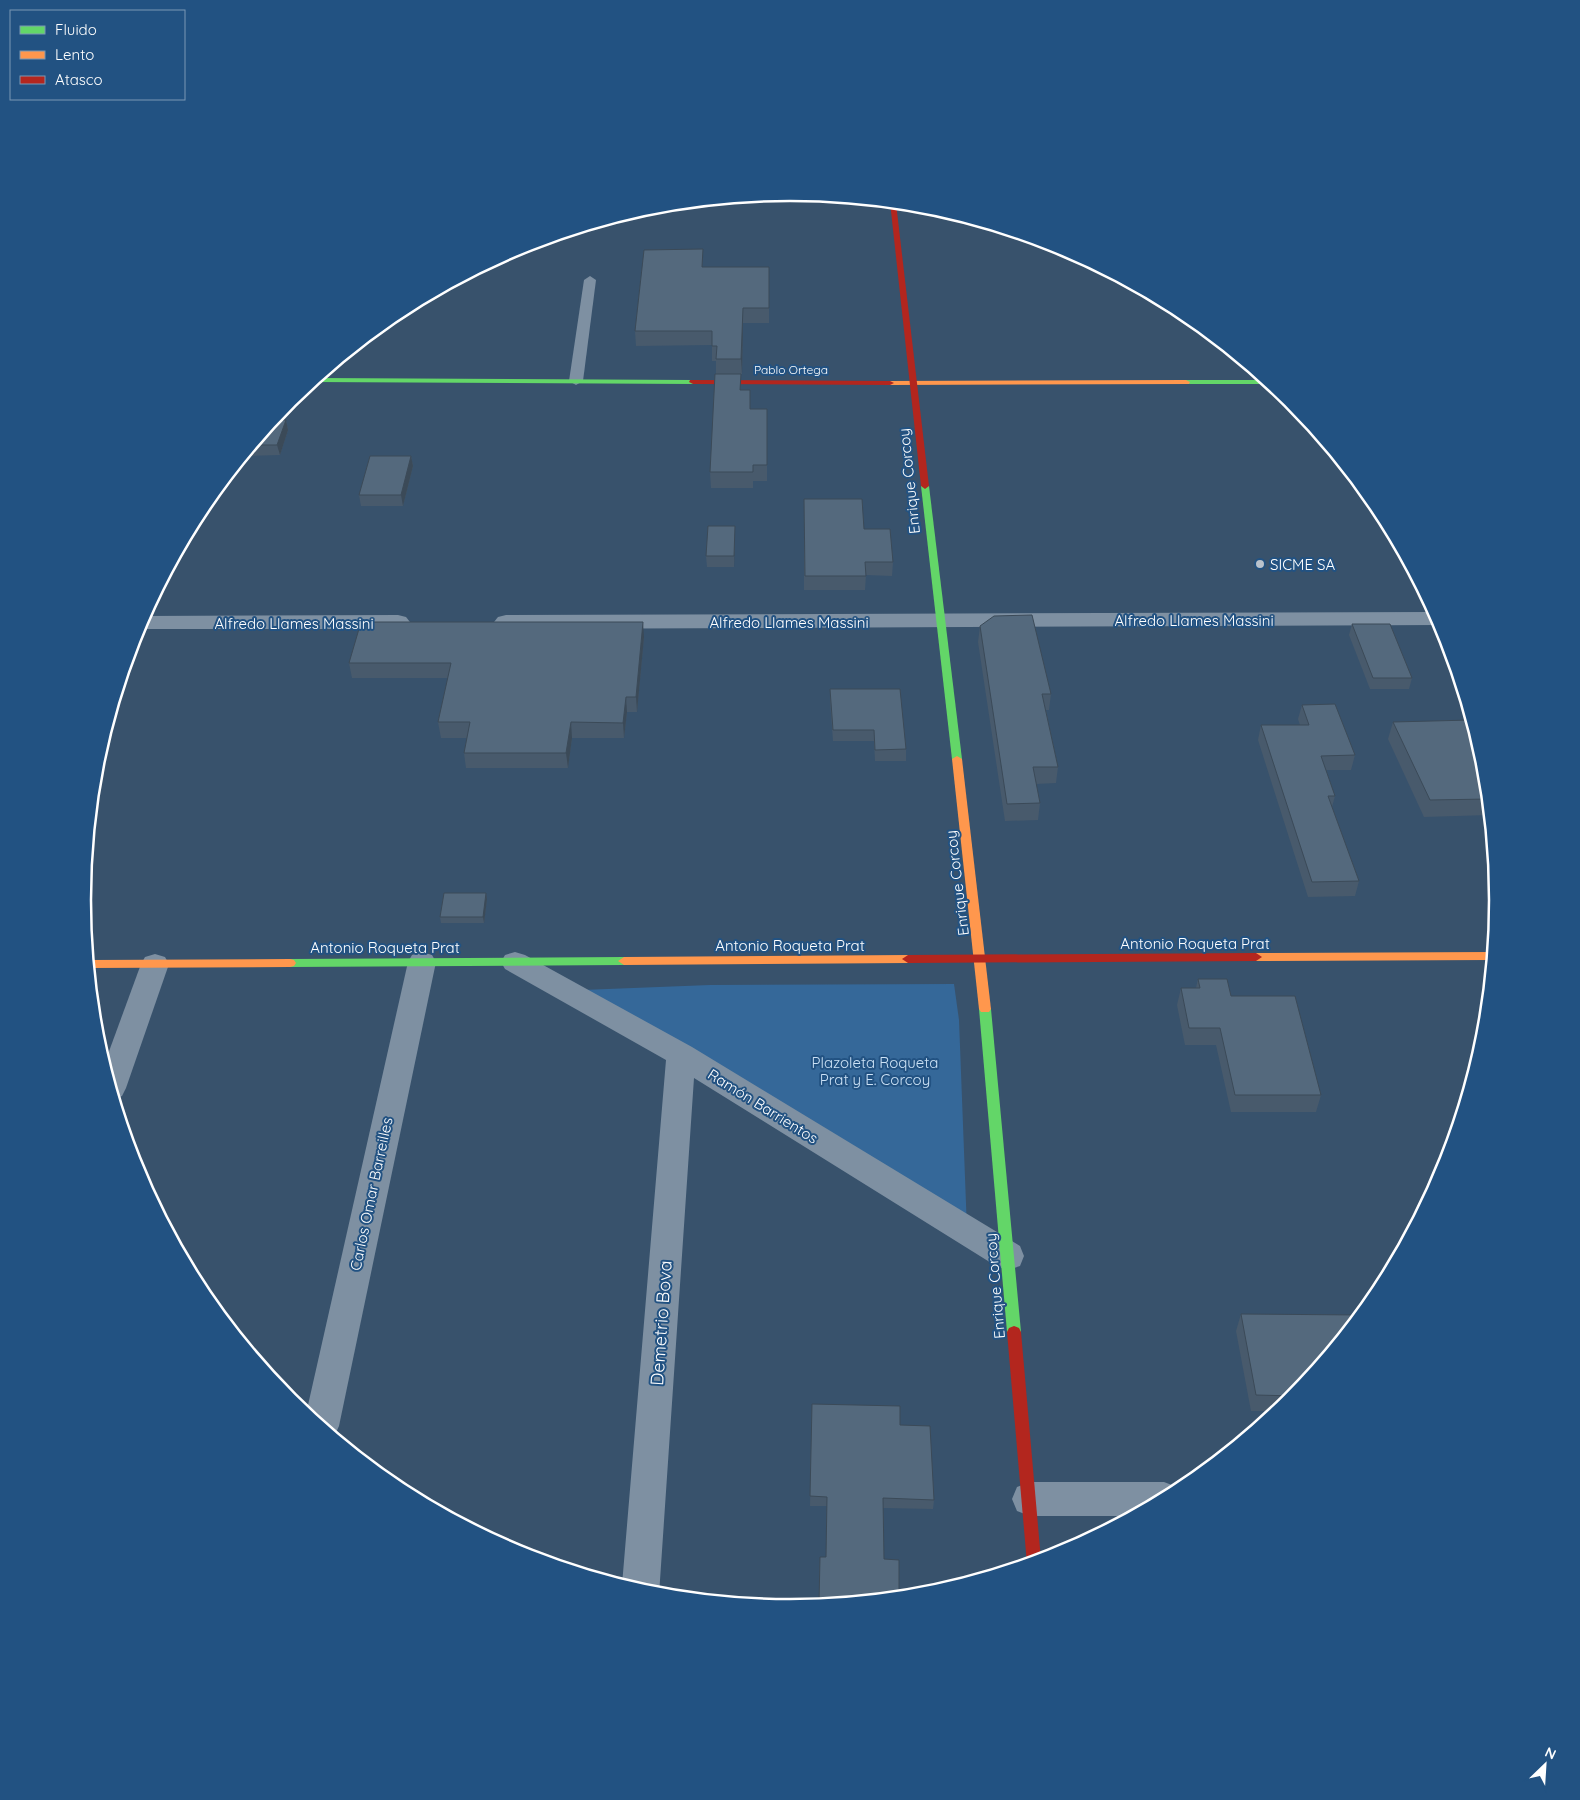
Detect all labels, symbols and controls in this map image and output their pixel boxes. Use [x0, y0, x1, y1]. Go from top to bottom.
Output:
legend [10, 10, 185, 100]
text: Fluido [55, 20, 97, 39]
text: Lento [55, 45, 94, 64]
text: Atasco [55, 70, 103, 89]
street label: Pablo Ortega [754, 362, 828, 377]
street label: Enrique Corcoy [894, 427, 924, 535]
place label: SICME SA [1270, 555, 1335, 574]
marker: SICME SA [1254, 558, 1266, 570]
street label: Alfredo Llames Massini [1114, 611, 1274, 630]
street label: Alfredo Llames Massini [709, 613, 869, 632]
street label: Alfredo Llames Massini [214, 614, 374, 633]
street label: Enrique Corcoy [941, 829, 973, 937]
street label: Antonio Roqueta Prat [1120, 934, 1270, 953]
street label: Antonio Roqueta Prat [715, 936, 865, 955]
street label: Antonio Roqueta Prat [310, 938, 460, 957]
park label: Plazoleta Roqueta Prat y E. Corcoy [812, 1053, 938, 1089]
street label: Ramón Barrientos [704, 1064, 822, 1148]
street label: Carlos Omar Barreilles [345, 1116, 397, 1272]
street label: Enrique Corcoy [981, 1232, 1009, 1340]
street label: Demetrio Bova [645, 1260, 677, 1386]
north arrow [1520, 1740, 1570, 1790]
text: N [1542, 1743, 1559, 1764]

